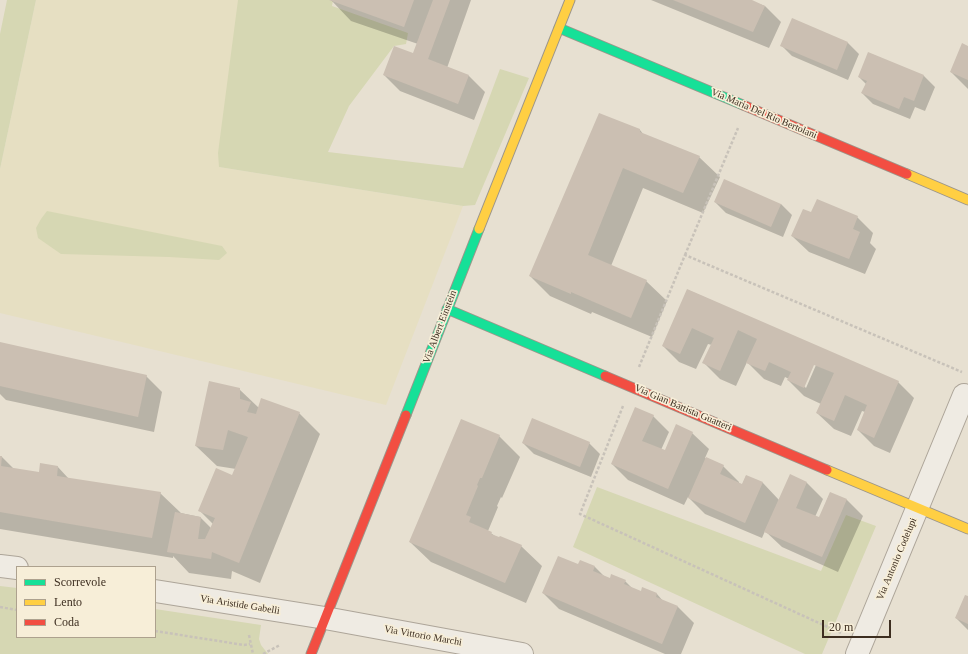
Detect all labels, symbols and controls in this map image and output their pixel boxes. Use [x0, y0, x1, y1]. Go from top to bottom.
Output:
street label: Via Maria Del Rio Bertolani [709, 86, 819, 142]
street label: Via Albert Einstein [421, 289, 459, 365]
street label: Via Gian Battista Guatteri [633, 382, 733, 434]
street label: Via Antonio Codelupi [874, 516, 920, 602]
legend [16, 566, 156, 638]
text: Scorrevole [54, 575, 106, 589]
street label: Via Aristide Gabelli [199, 593, 281, 617]
text: Lento [54, 595, 82, 609]
scale bar [824, 612, 893, 638]
text: Coda [54, 615, 79, 629]
text: 20 m [829, 620, 853, 634]
street label: Via Vittorio Marchi [383, 623, 463, 649]

